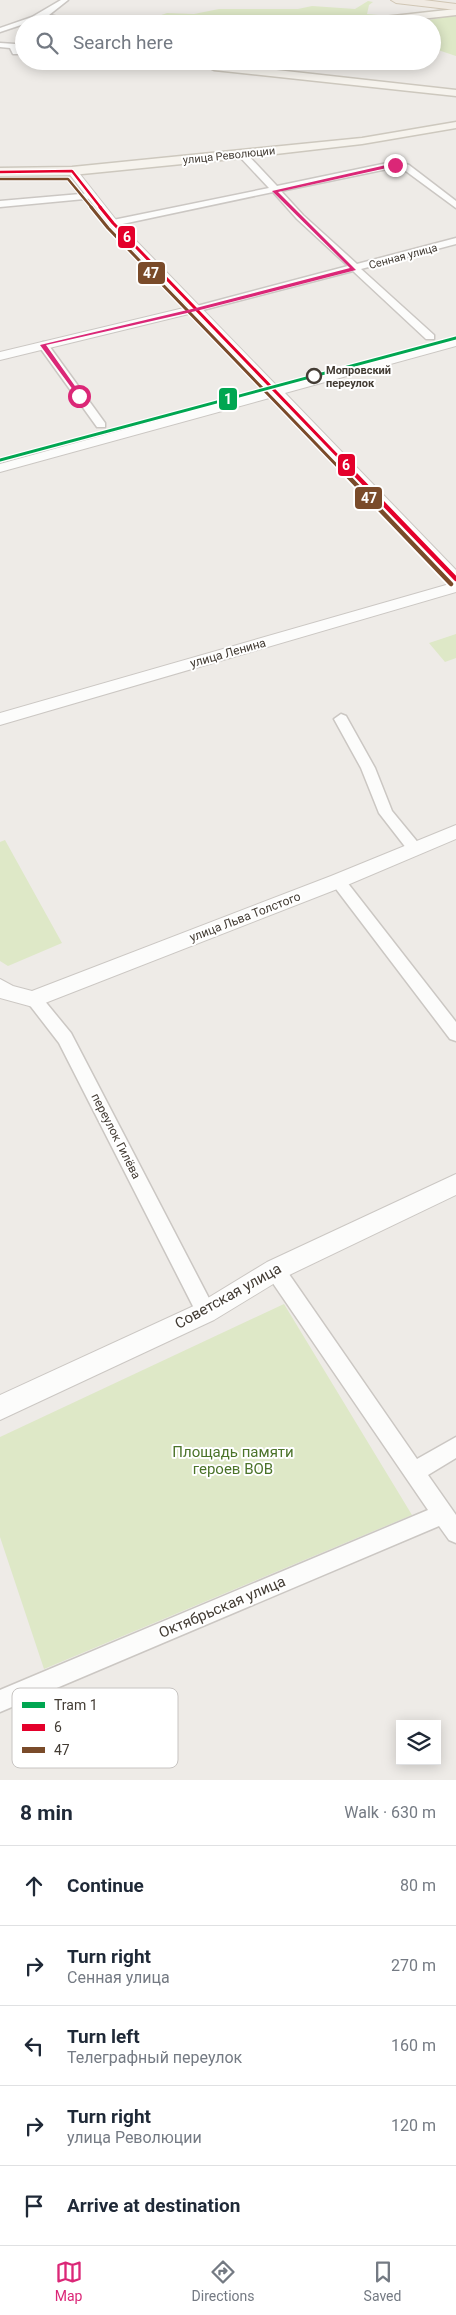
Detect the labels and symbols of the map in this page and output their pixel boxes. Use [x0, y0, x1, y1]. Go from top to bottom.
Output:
street label: улица Революции [182, 144, 276, 167]
route end [384, 154, 407, 177]
line badge: 6 [117, 225, 136, 249]
text: 6 [123, 229, 131, 245]
street label: Сенная улица [367, 241, 439, 272]
line badge: 47 [137, 261, 166, 285]
text: 47 [143, 265, 159, 281]
place label: Мопровский переулок [326, 364, 391, 390]
marker: Мопровский переулок [306, 368, 322, 384]
route start [68, 385, 91, 408]
line badge: 1 [218, 387, 238, 411]
text: 1 [224, 391, 232, 407]
line badge: 6 [337, 453, 356, 477]
text: 6 [342, 457, 350, 473]
line badge: 47 [354, 486, 383, 510]
text: 47 [361, 490, 377, 506]
street label: улица Ленина [189, 636, 267, 670]
street label: улица Льва Толстого [188, 889, 303, 945]
street label: переулок Гилёва [88, 1091, 144, 1181]
street label: Советская улица [172, 1259, 284, 1333]
park label: Площадь памяти героев ВОВ [172, 1443, 294, 1478]
street label: Октябрьская улица [156, 1572, 288, 1642]
legend [12, 1688, 178, 1768]
text: Tram 1 [54, 1697, 98, 1713]
text: 6 [54, 1719, 62, 1735]
text: 47 [54, 1742, 70, 1758]

